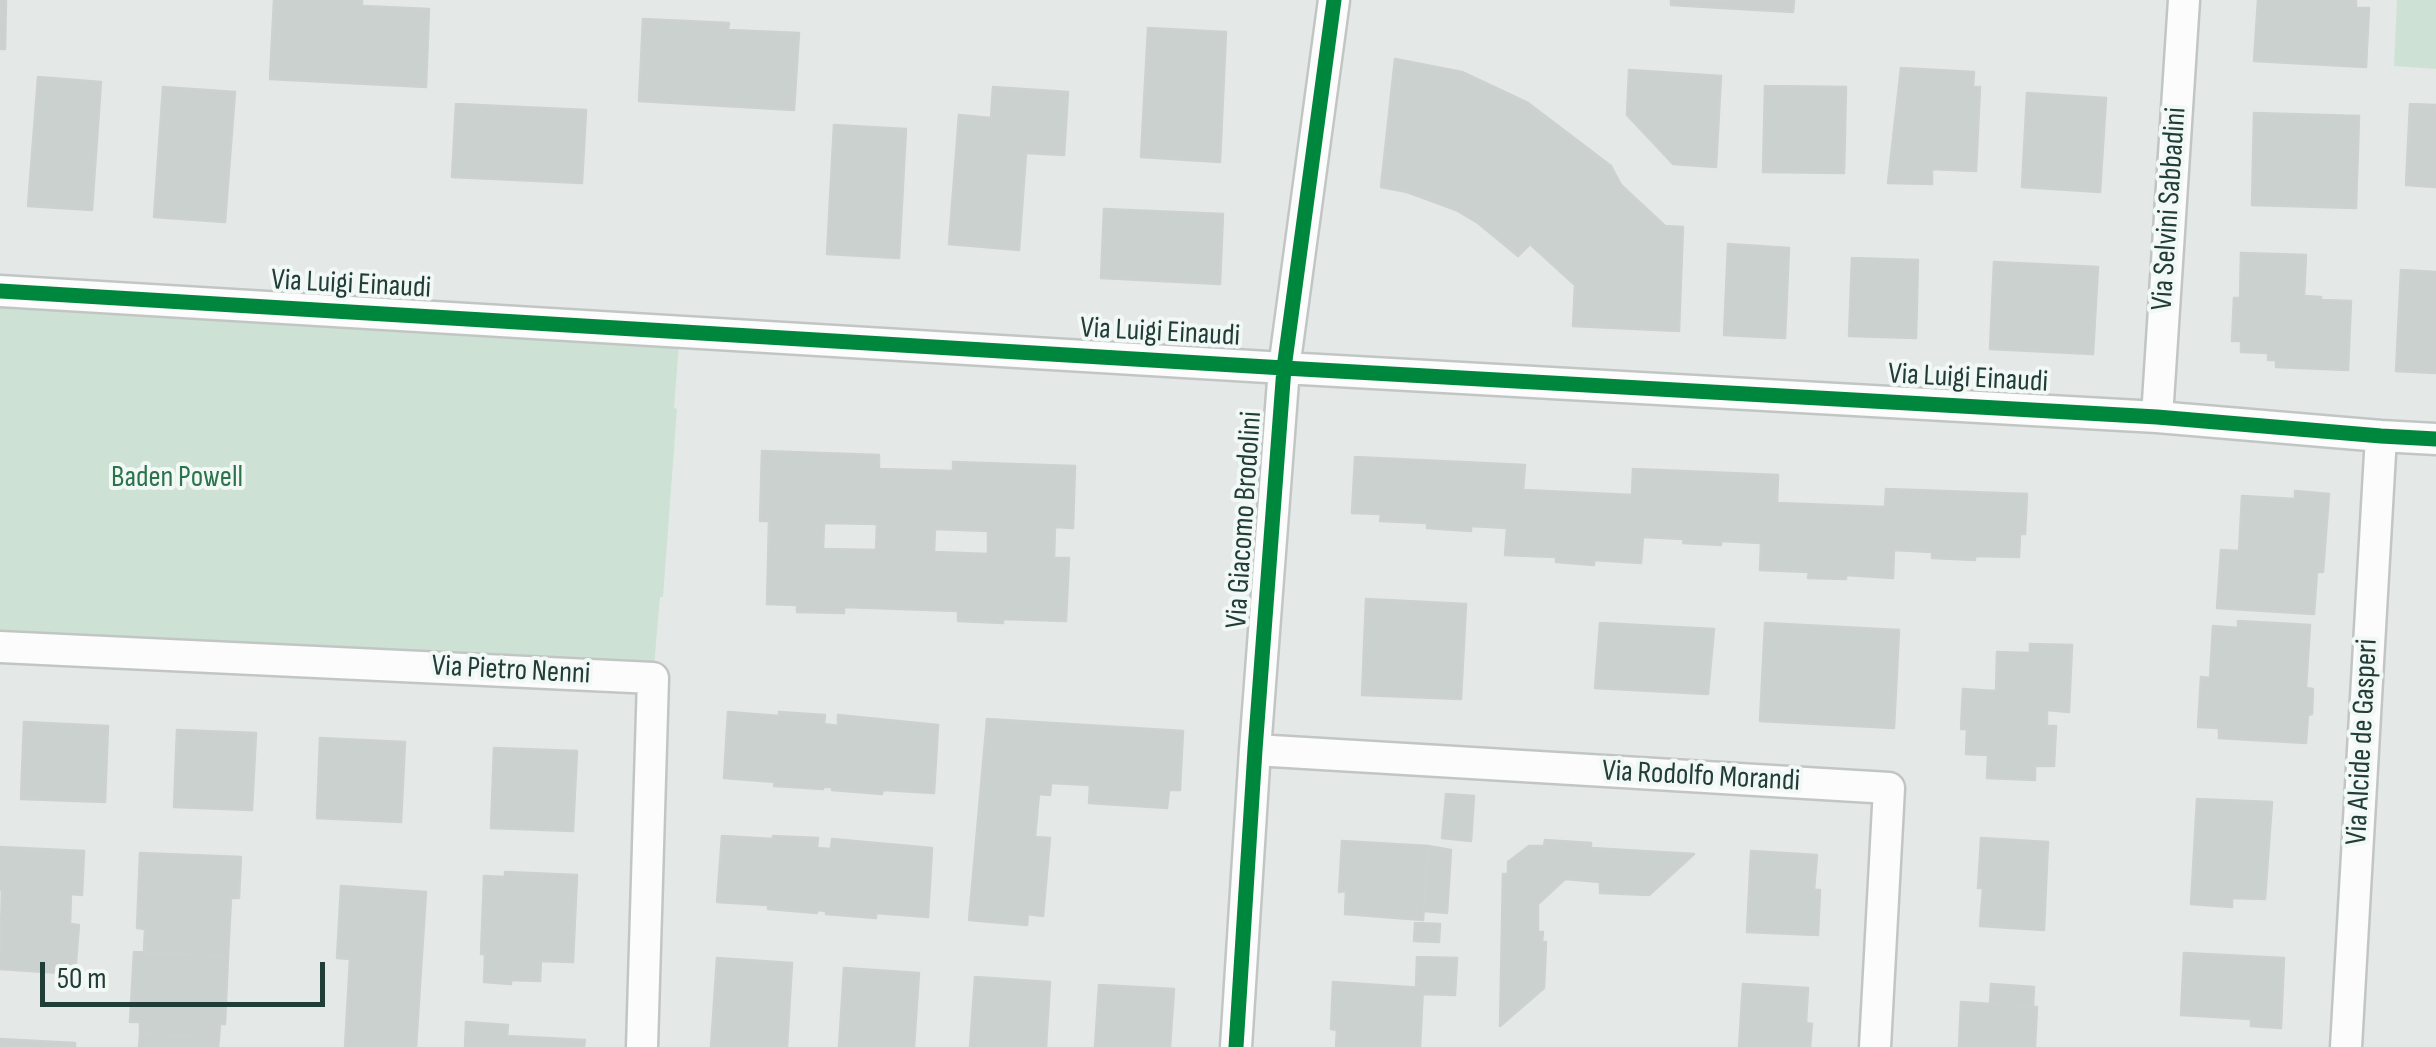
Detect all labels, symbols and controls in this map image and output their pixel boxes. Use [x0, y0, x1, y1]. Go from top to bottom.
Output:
street label: Via Selvini Sabbadini [2145, 106, 2195, 312]
street label: Via Luigi Einaudi [270, 263, 432, 307]
street label: Via Luigi Einaudi [1079, 311, 1241, 355]
street label: Via Luigi Einaudi [1887, 357, 2049, 401]
street label: Via Giacomo Brodolini [1219, 410, 1271, 630]
park label: Baden Powell [111, 460, 243, 496]
street label: Via Alcide de Gasperi [2340, 638, 2386, 846]
street label: Via Pietro Nenni [431, 649, 591, 693]
street label: Via Rodolfo Morandi [1601, 754, 1801, 800]
scale bar [45, 942, 330, 1004]
text: 50 m [57, 961, 106, 997]

